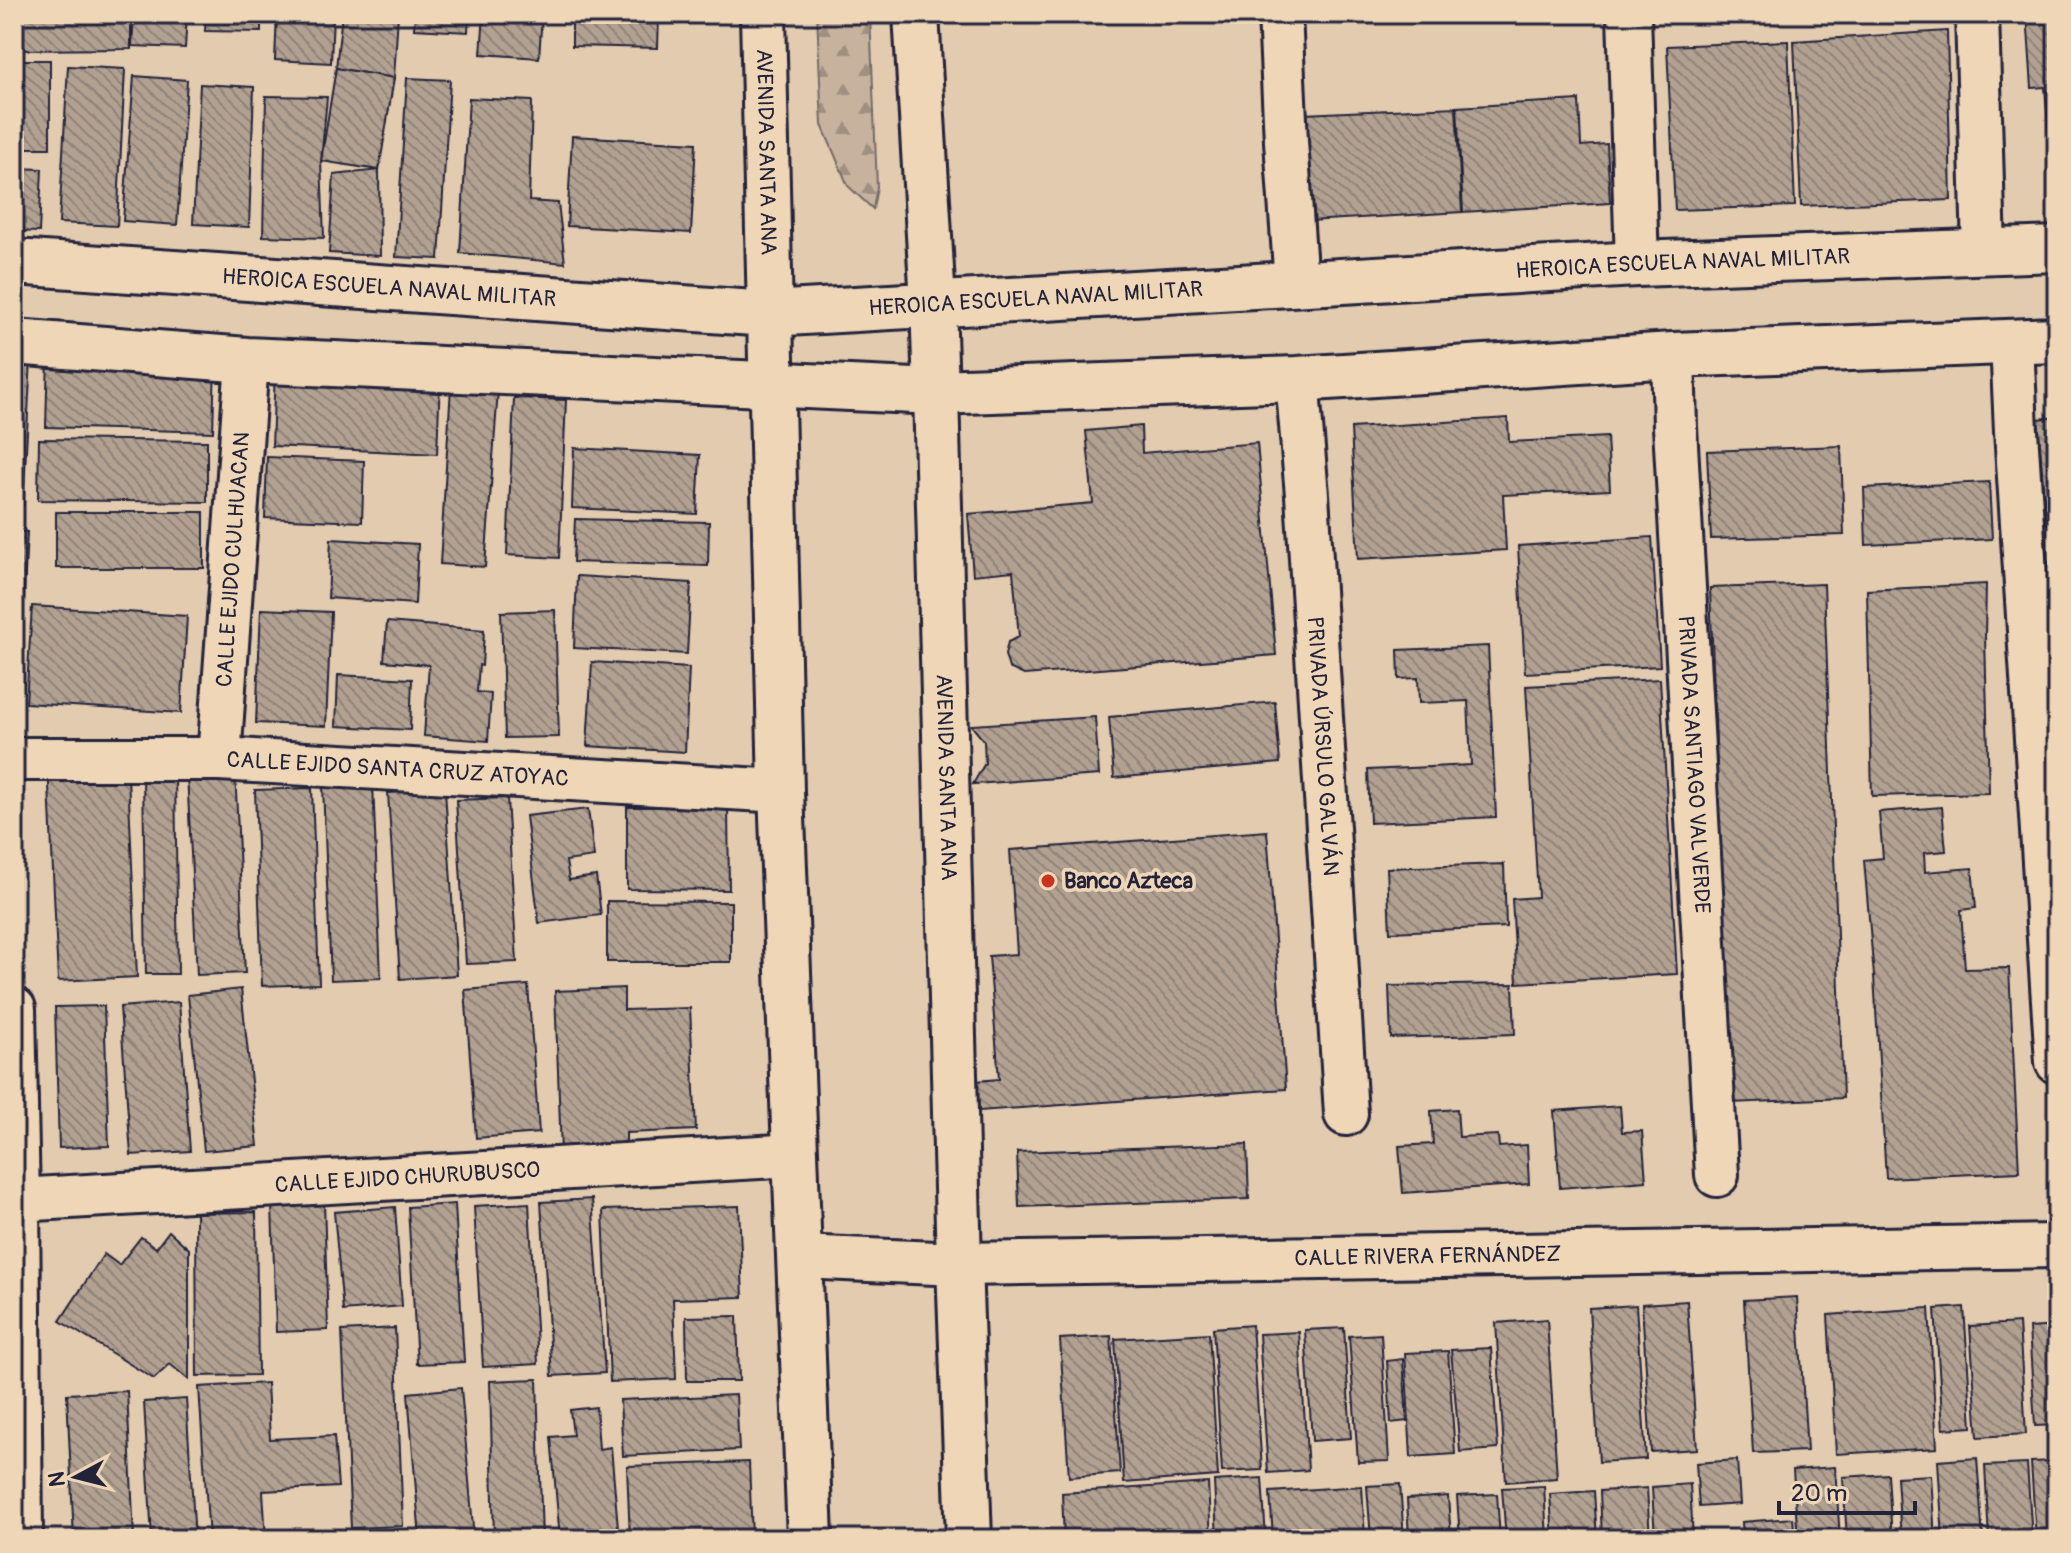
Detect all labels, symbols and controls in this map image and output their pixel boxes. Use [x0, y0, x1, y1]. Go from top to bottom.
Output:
street label: AVENIDA SANTA ANA [750, 48, 783, 256]
street label: HEROICA ESCUELA NAVAL MILITAR [1515, 242, 1851, 285]
street label: HEROICA ESCUELA NAVAL MILITAR [221, 262, 557, 313]
street label: HEROICA ESCUELA NAVAL MILITAR [868, 275, 1204, 322]
street label: CALLE EJIDO CULHUACAN [210, 431, 256, 688]
street label: PRIVADA ÚRSULO GALVÁN [1301, 615, 1345, 877]
street label: PRIVADA SANTIAGO VALVERDE [1672, 615, 1716, 914]
street label: AVENIDA SANTA ANA [929, 674, 963, 881]
street label: CALLE EJIDO SANTA CRUZ ATOYAC [226, 745, 569, 793]
place label: Banco Azteca [1064, 867, 1193, 895]
marker: Banco Azteca [1039, 872, 1057, 890]
street label: CALLE EJIDO CHURUBUSCO [274, 1156, 541, 1199]
street label: CALLE RIVERA FERNÁNDEZ [1294, 1240, 1561, 1272]
north arrow [36, 1437, 116, 1517]
scale bar [1779, 1465, 1915, 1515]
text: N [42, 1470, 72, 1488]
text: 20 m [1791, 1479, 1847, 1508]

